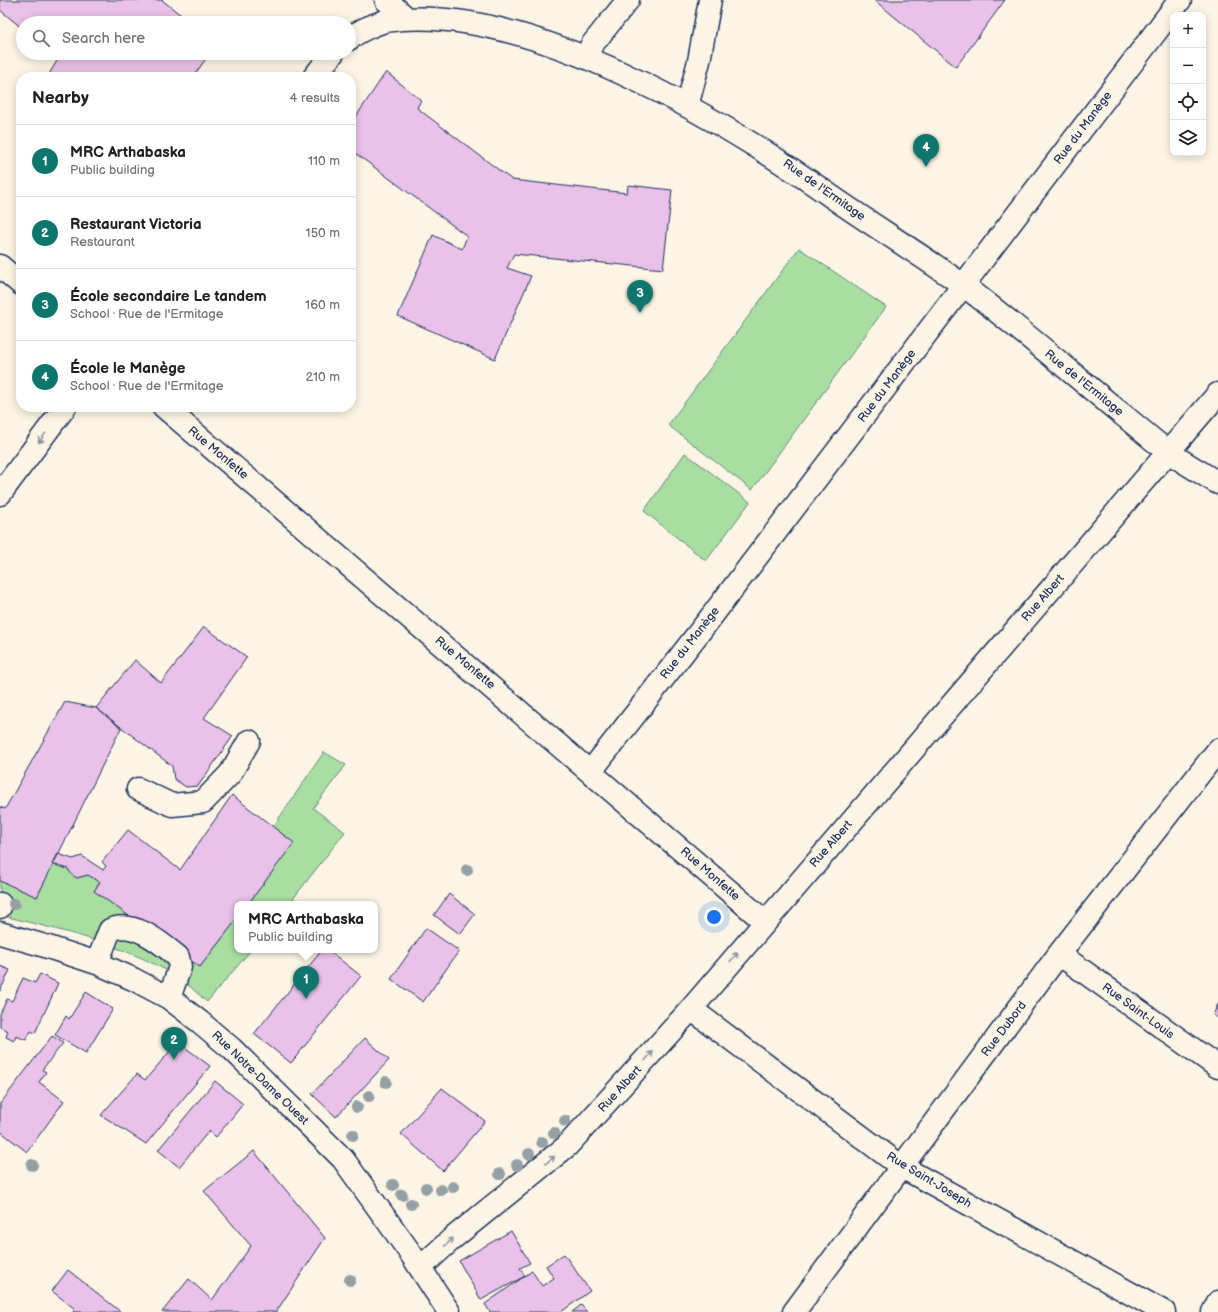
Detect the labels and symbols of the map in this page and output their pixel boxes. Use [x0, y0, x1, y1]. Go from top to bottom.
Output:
street label: Rue du Manège [1051, 89, 1115, 167]
pin: 4 [913, 134, 939, 167]
street label: Rue de l'Ermitage [780, 156, 868, 224]
pin: 3 [627, 280, 653, 313]
street label: Rue du Manège [855, 347, 919, 425]
street label: Rue de l'Ermitage [1041, 347, 1127, 419]
street label: Rue Monfette [185, 423, 251, 483]
one-way arrow [38, 433, 46, 444]
street label: Rue Albert [1018, 571, 1068, 625]
street label: Rue du Manège [657, 604, 723, 682]
street label: Rue Monfette [432, 633, 498, 693]
street label: Rue Albert [806, 817, 856, 871]
street label: Rue Monfette [677, 844, 743, 904]
your location [704, 907, 724, 927]
one-way arrow [729, 952, 738, 963]
pin: 1 [293, 966, 319, 999]
street label: Rue Saint-Louis [1099, 980, 1177, 1042]
street label: Rue Dubord [978, 998, 1030, 1060]
pin: 2 [161, 1027, 187, 1060]
street label: Rue Notre-Dame Ouest [208, 1028, 312, 1128]
one-way arrow [644, 1051, 653, 1061]
street label: Rue Albert [595, 1062, 645, 1115]
street label: Rue Saint-Joseph [884, 1149, 975, 1211]
one-way arrow [545, 1156, 556, 1165]
one-way arrow [444, 1237, 454, 1247]

